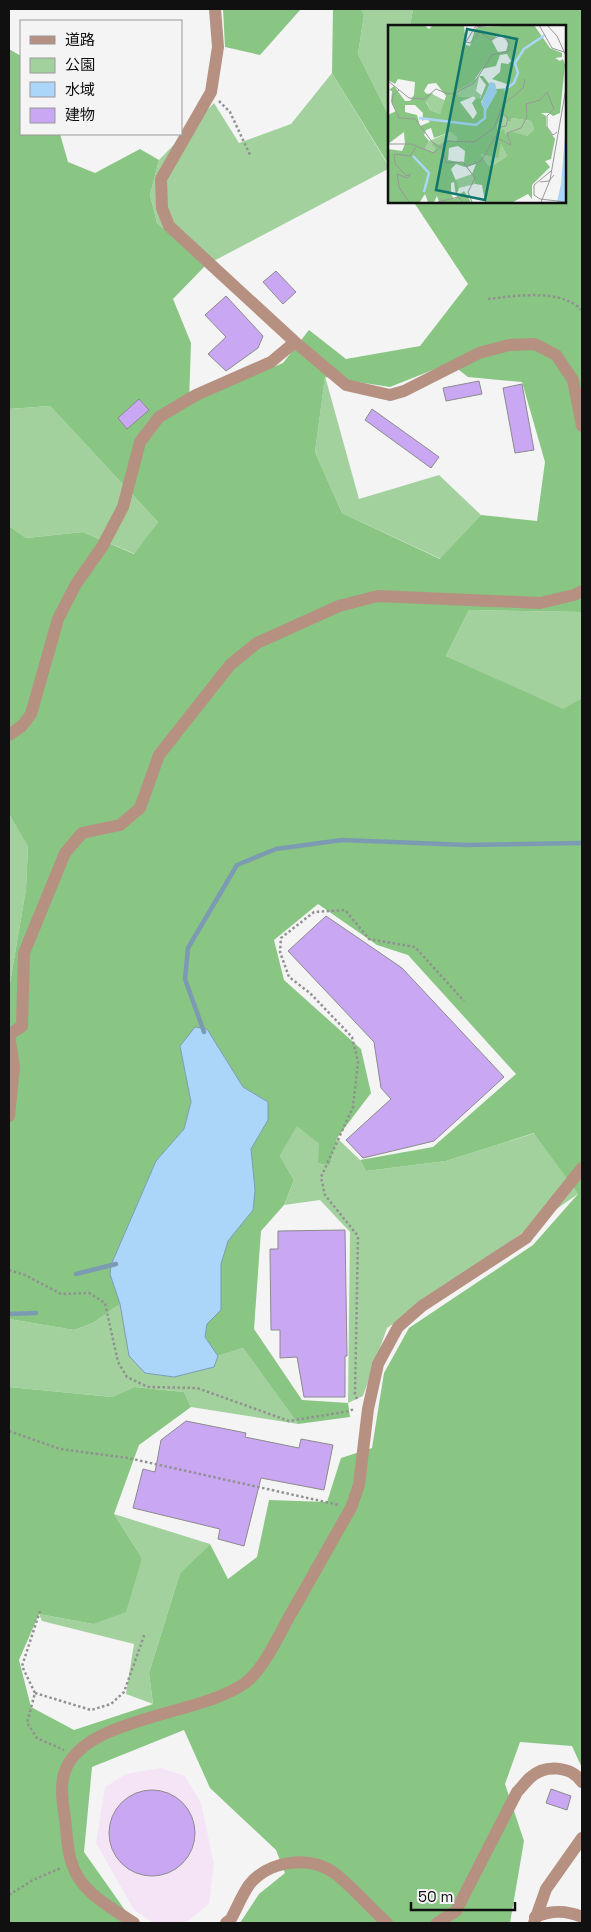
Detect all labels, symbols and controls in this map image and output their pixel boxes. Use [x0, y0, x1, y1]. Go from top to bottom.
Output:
legend [20, 20, 182, 135]
inset map [388, 25, 566, 202]
text: 道路 [65, 30, 95, 49]
text: 公園 [65, 55, 95, 74]
text: 水域 [65, 80, 95, 99]
text: 建物 [65, 105, 95, 124]
scale bar [411, 1880, 515, 1912]
text: 50 m [418, 1887, 453, 1906]

